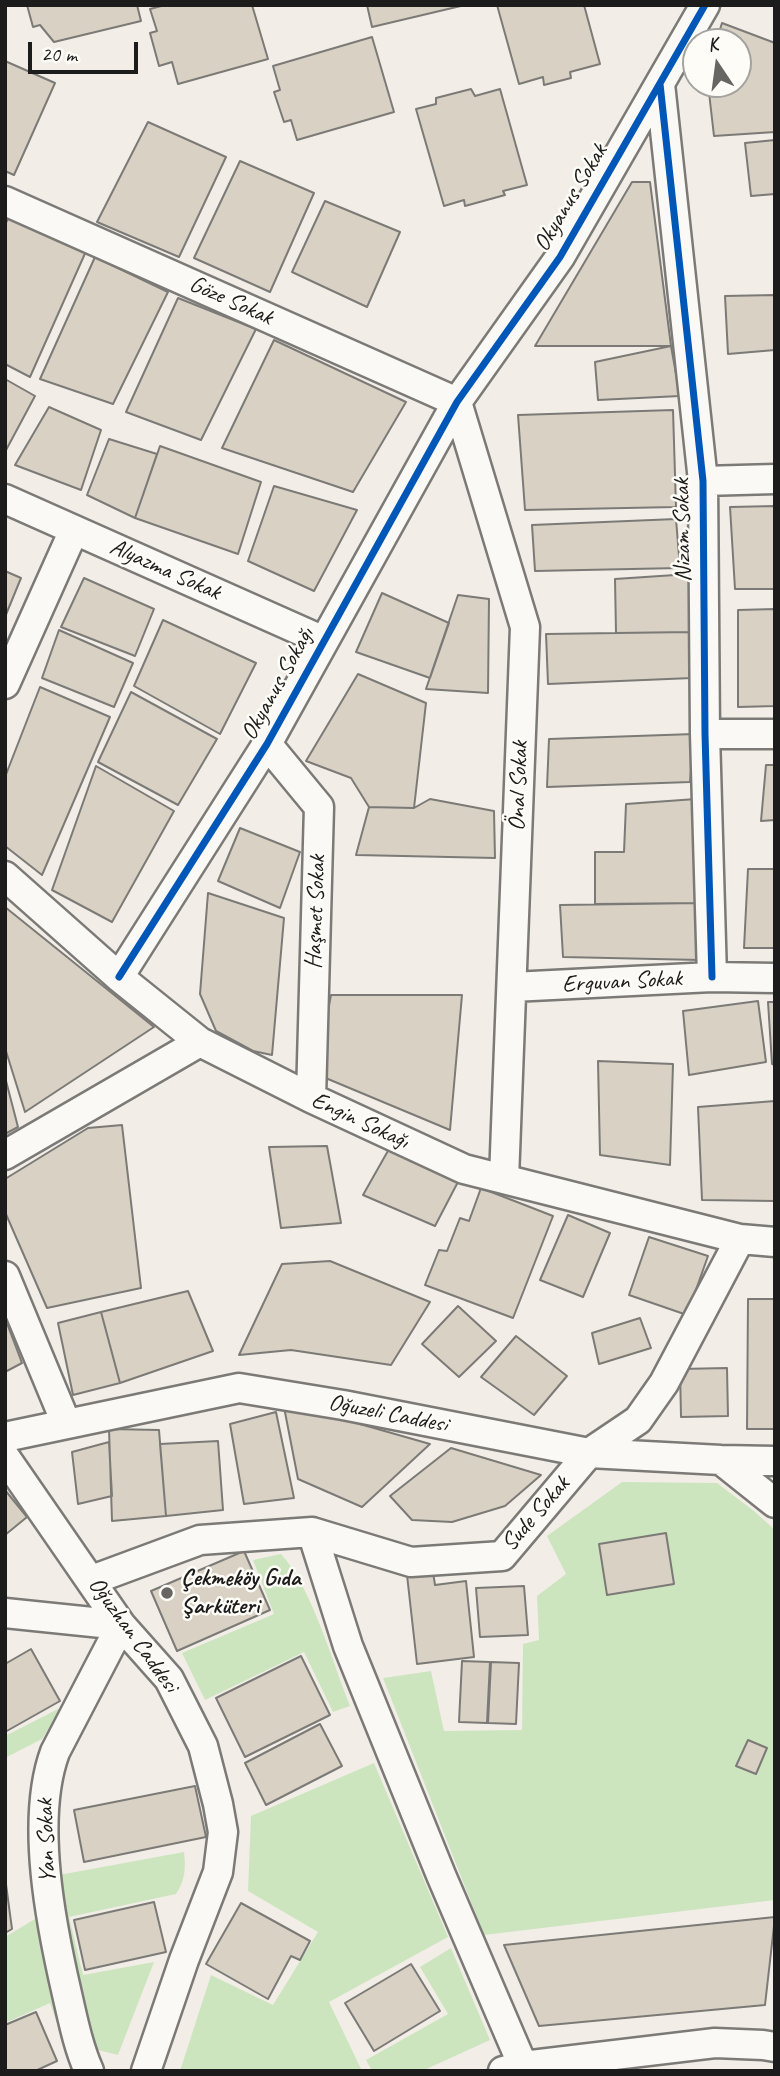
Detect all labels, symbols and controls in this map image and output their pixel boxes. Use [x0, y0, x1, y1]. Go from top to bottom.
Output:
scale bar [32, 28, 142, 72]
north arrow [682, 28, 752, 98]
text: K [705, 32, 720, 57]
text: 20 m [41, 41, 77, 67]
street label: Okyanus Sokak [528, 139, 614, 257]
street label: Göze Sokak [185, 270, 277, 332]
street label: Nizam Sokak [668, 478, 698, 582]
street label: Alyazma Sokak [105, 533, 225, 607]
street label: Okyanus Sokağı [235, 623, 321, 745]
street label: Önal Sokak [503, 740, 535, 832]
street label: Haşmet Sokak [300, 854, 332, 970]
street label: Erguvan Sokak [561, 964, 683, 1000]
street label: Engin Sokağı [307, 1086, 413, 1156]
street label: Oğuzeli Caddesi [326, 1388, 450, 1440]
street label: Sude Sokak [496, 1471, 576, 1557]
place label: Çekmeköy Gıda Şarküteri [181, 1565, 300, 1621]
street label: Oğuzhan Caddesi [81, 1572, 185, 1698]
marker: Çekmeköy Gıda Şarküteri [159, 1585, 175, 1601]
street label: Yan Sokak [31, 1798, 63, 1884]

